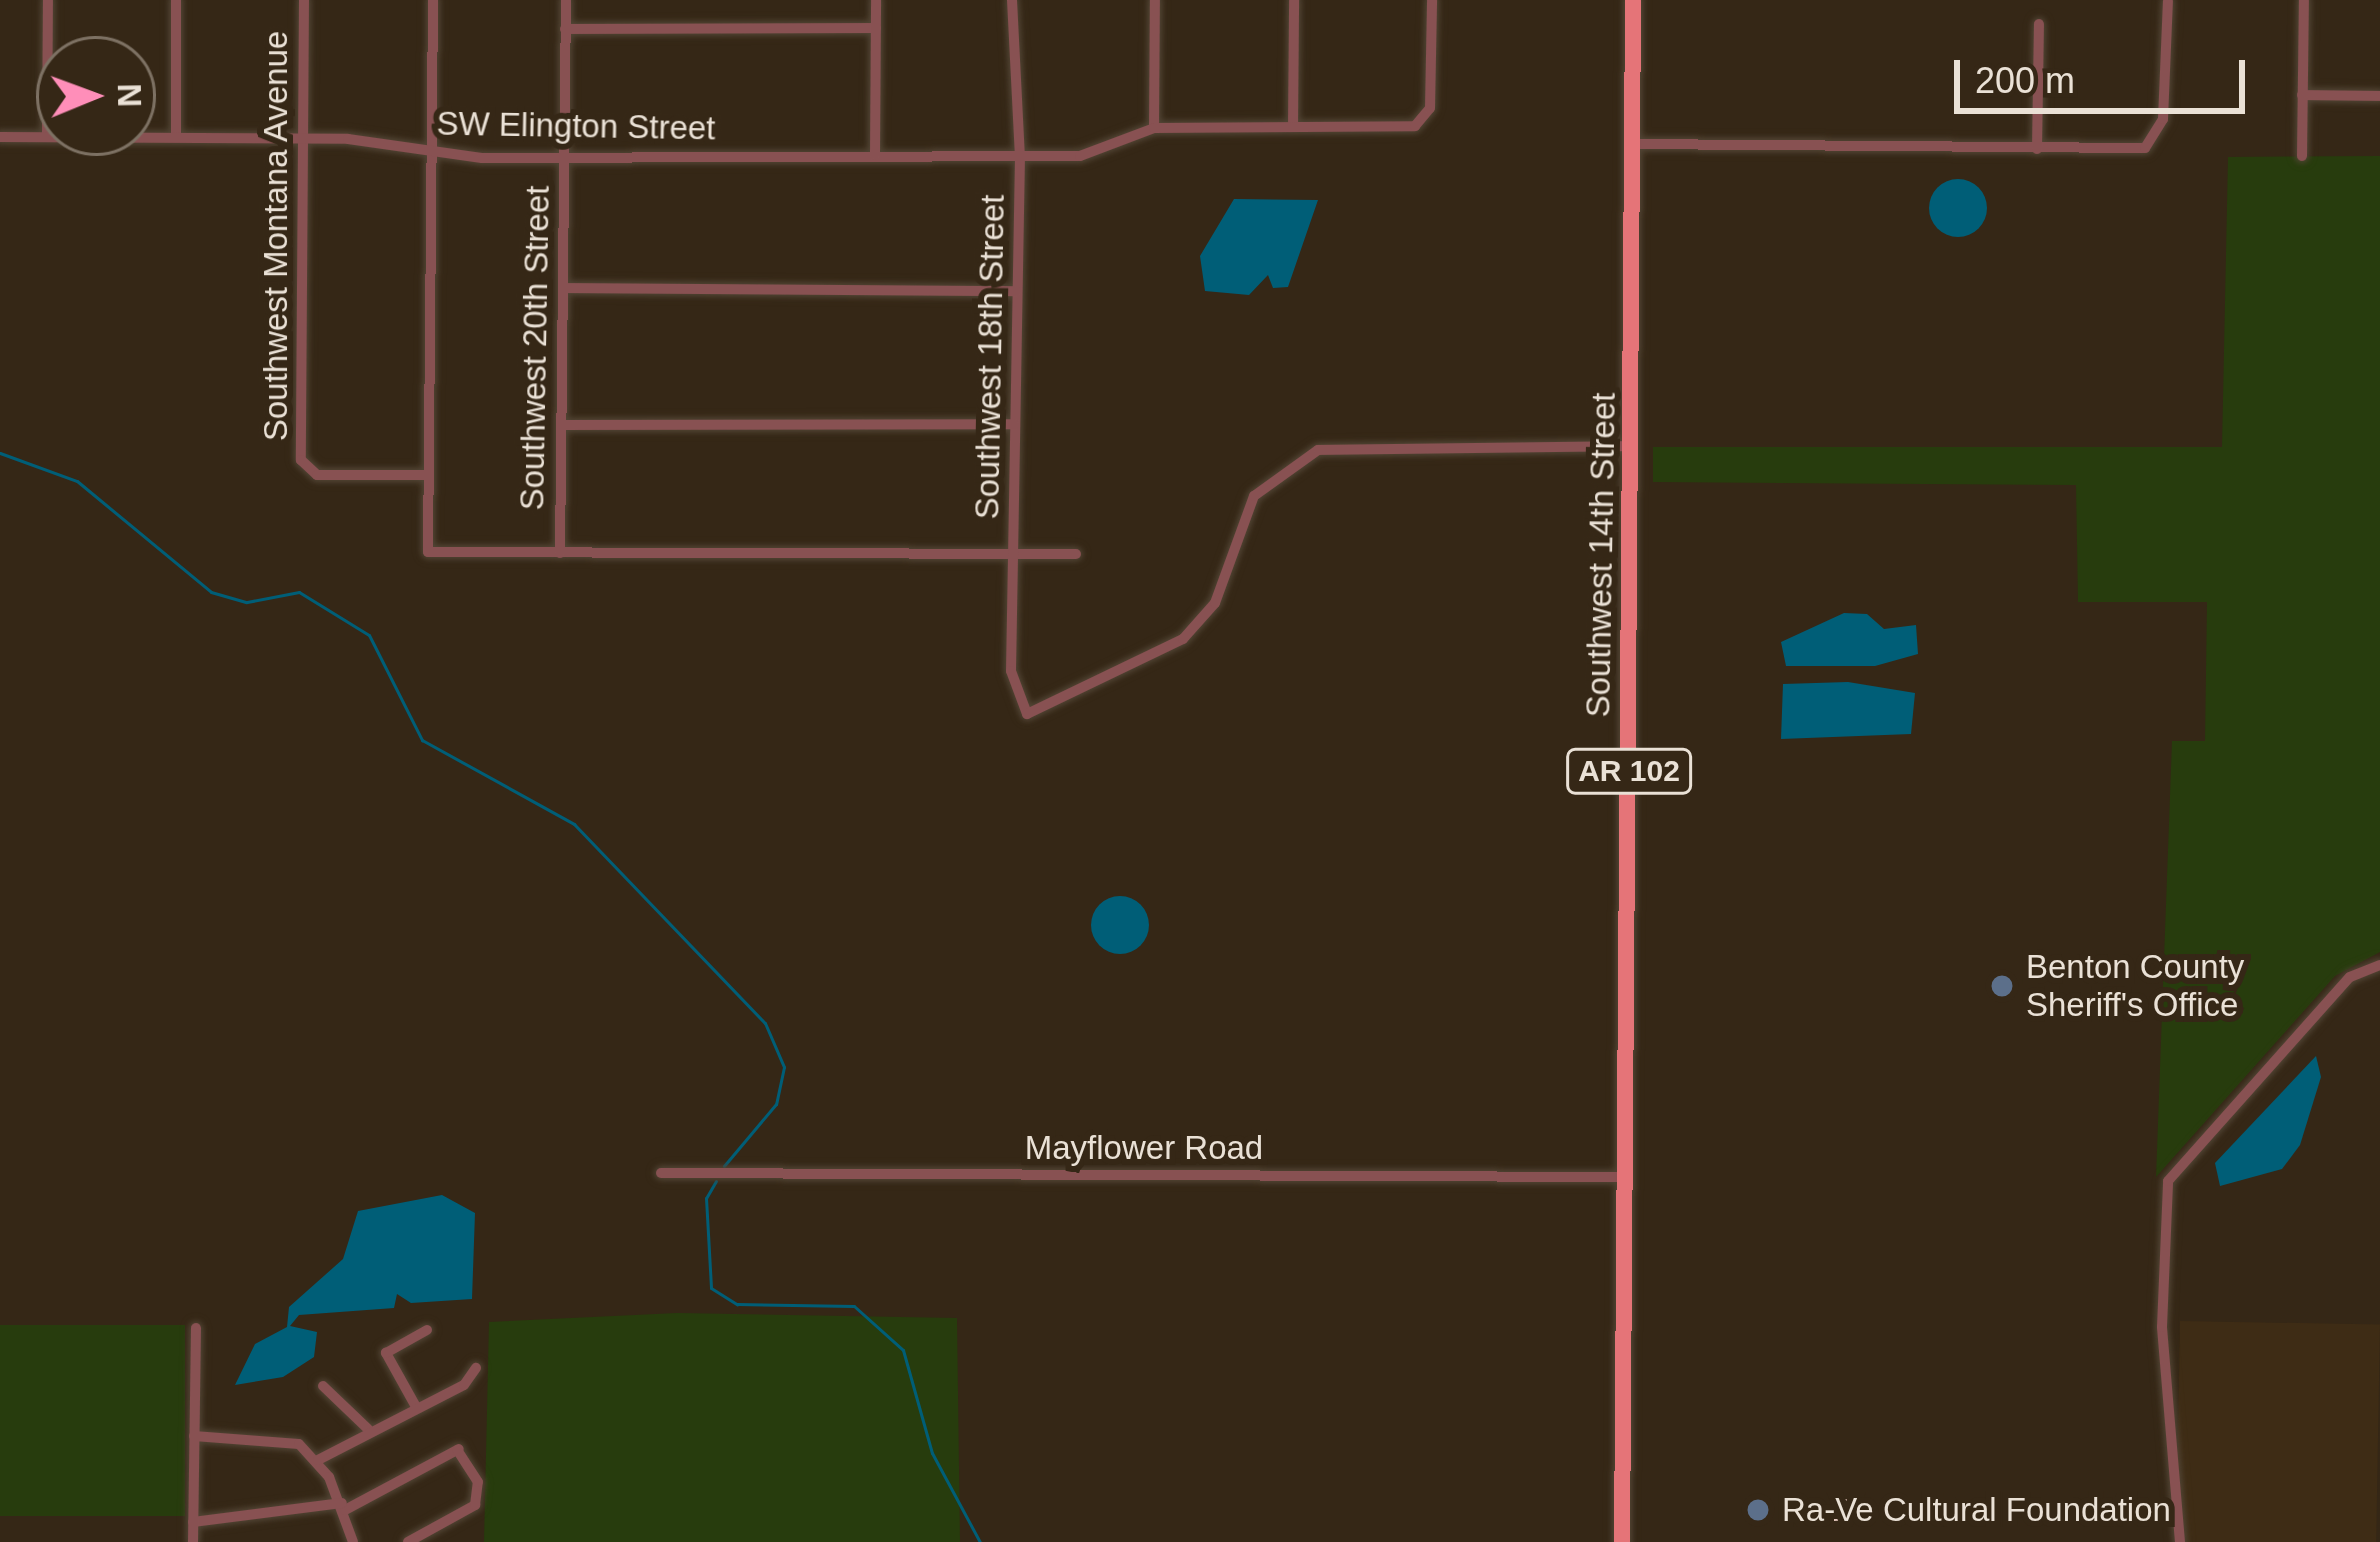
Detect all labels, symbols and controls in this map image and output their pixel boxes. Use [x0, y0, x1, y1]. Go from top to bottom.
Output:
street label: Southwest Montana Avenue [256, 30, 296, 442]
north arrow [36, 36, 156, 156]
scale bar [1960, 36, 2251, 110]
text: 200 m [1975, 60, 2075, 101]
text: N [111, 83, 148, 108]
street label: SW Elington Street [436, 104, 716, 148]
street label: Southwest 20th Street [512, 185, 558, 511]
street label: Southwest 18th Street [967, 194, 1013, 520]
street label: Southwest 14th Street [1578, 392, 1624, 718]
road number: AR 102 [1566, 747, 1692, 795]
place label: Benton County Sheriff's Office [2026, 947, 2244, 1025]
marker: Benton County Sheriff's Office [1989, 973, 2015, 999]
street label: Mayflower Road [1025, 1128, 1263, 1168]
place label: Ra-Ve Cultural Foundation [1782, 1490, 2171, 1530]
marker: Ra-Ve Cultural Foundation [1745, 1497, 1771, 1523]

